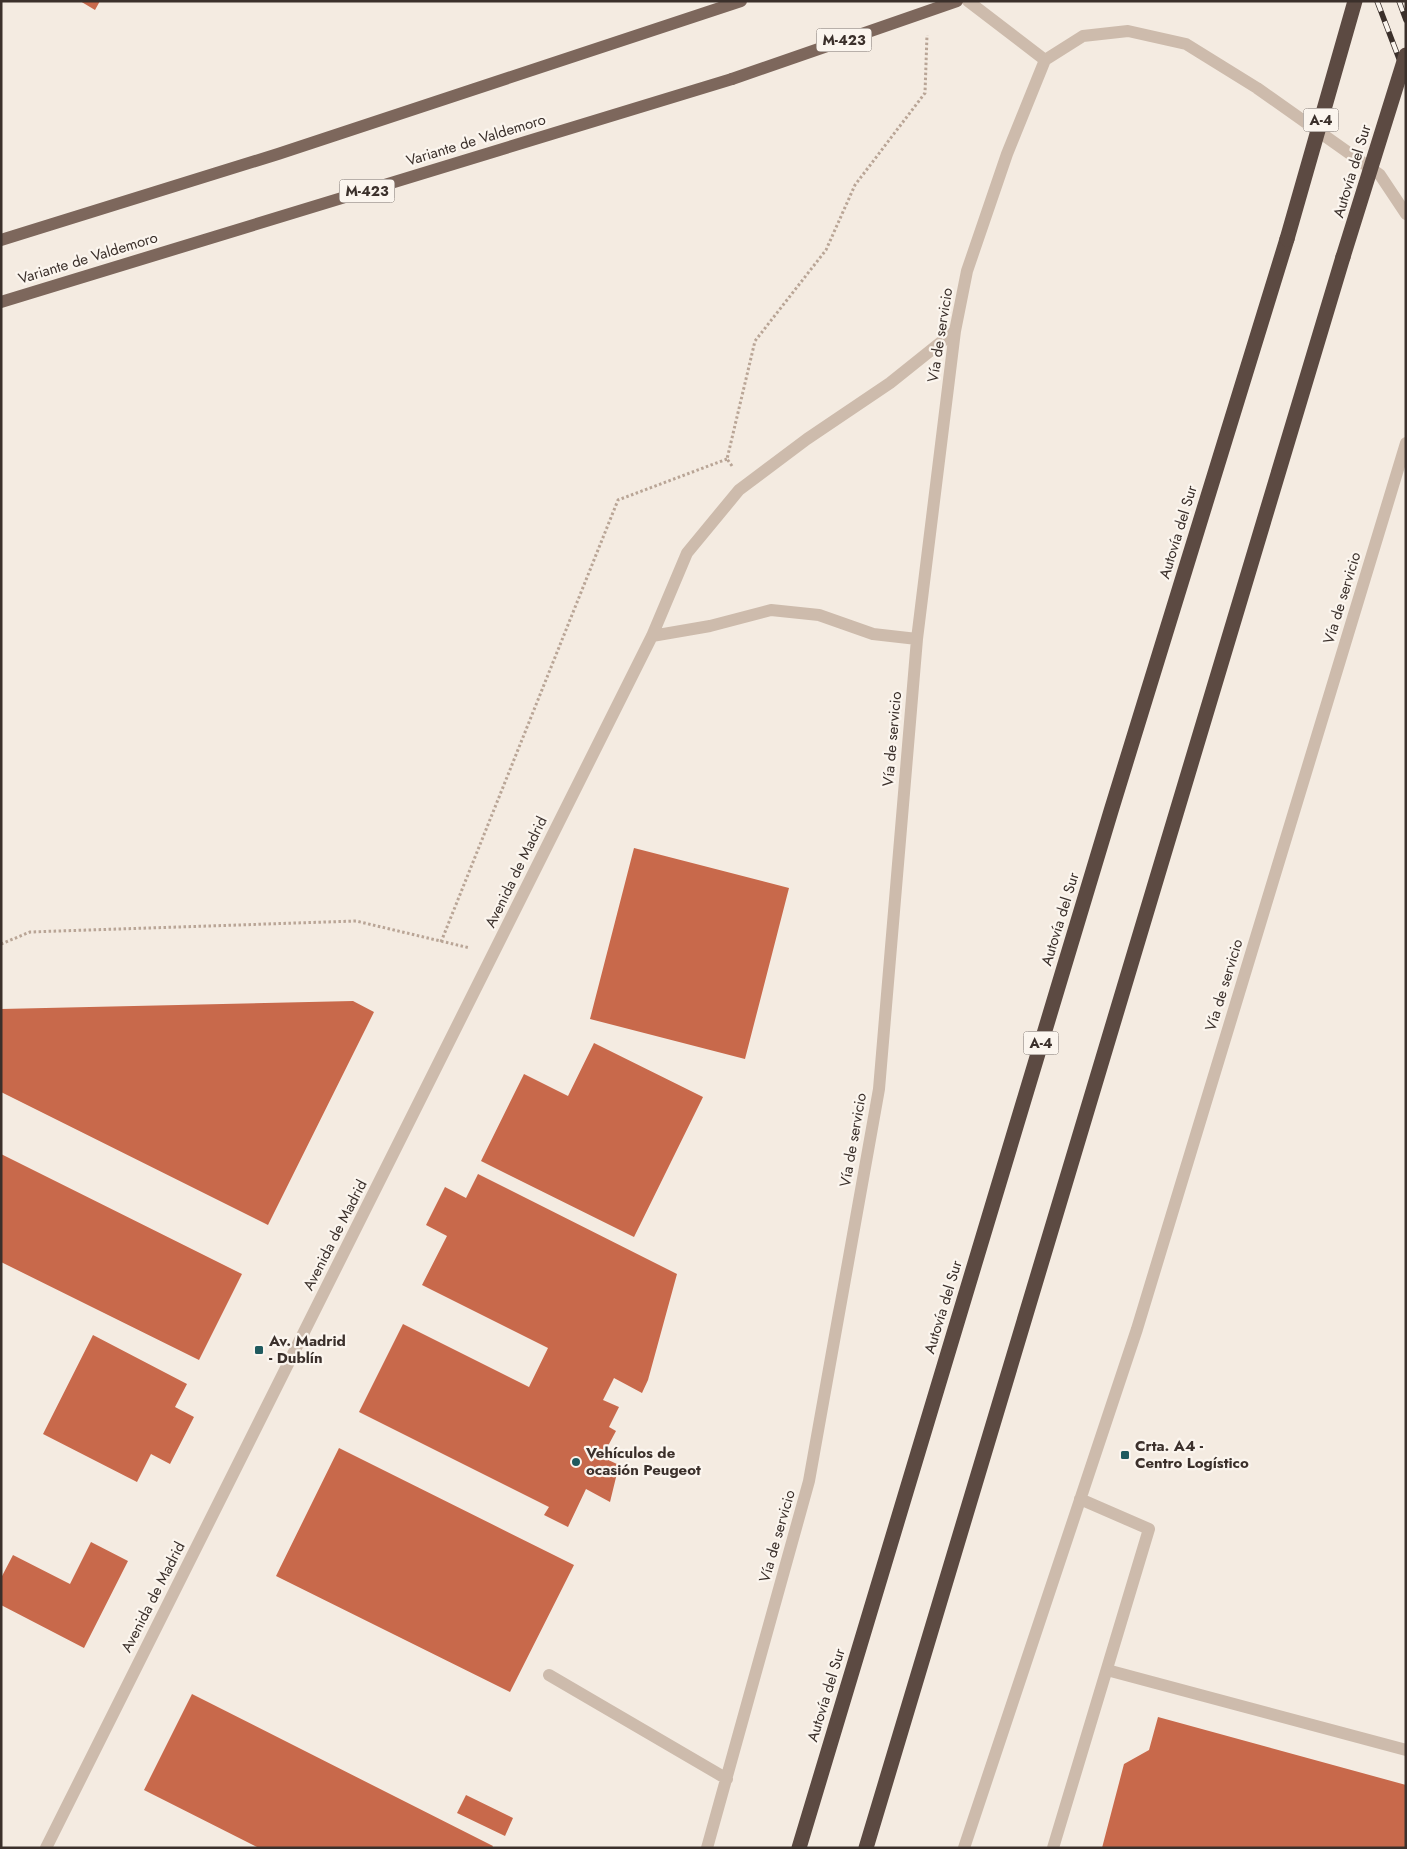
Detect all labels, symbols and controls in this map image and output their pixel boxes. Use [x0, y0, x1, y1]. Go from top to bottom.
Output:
road number: M-423 [816, 28, 872, 52]
street label: Variante de Valdemoro [404, 108, 548, 172]
road number: A-4 [1304, 108, 1338, 132]
street label: Autovía del Sur [1327, 121, 1377, 220]
road number: M-423 [340, 180, 394, 202]
street label: Variante de Valdemoro [16, 226, 160, 290]
street label: Vía de servicio [922, 286, 958, 384]
street label: Autovía del Sur [1153, 482, 1203, 581]
street label: Vía de servicio [1318, 549, 1366, 647]
street label: Vía de servicio [877, 691, 907, 787]
street label: Avenida de Madrid [479, 813, 553, 931]
street label: Autovía del Sur [1035, 869, 1085, 968]
street label: Vía de servicio [1200, 936, 1248, 1034]
road number: A-4 [1024, 1032, 1058, 1054]
street label: Vía de servicio [834, 1091, 872, 1189]
street label: Avenida de Madrid [298, 1176, 372, 1294]
street label: Autovía del Sur [918, 1257, 968, 1356]
place label: Av. Madrid - Dublín [268, 1330, 346, 1369]
marker: Av. Madrid - Dublín [253, 1344, 265, 1356]
place label: Crta. A4 - Centro Logístico [1135, 1435, 1249, 1474]
place label: Vehículos de ocasión Peugeot [585, 1442, 701, 1481]
marker: Crta. A4 - Centro Logístico [1119, 1449, 1131, 1461]
marker: Vehículos de ocasión Peugeot [570, 1456, 582, 1468]
street label: Vía de servicio [753, 1487, 801, 1585]
street label: Avenida de Madrid [116, 1538, 190, 1656]
street label: Autovía del Sur [801, 1645, 851, 1744]

